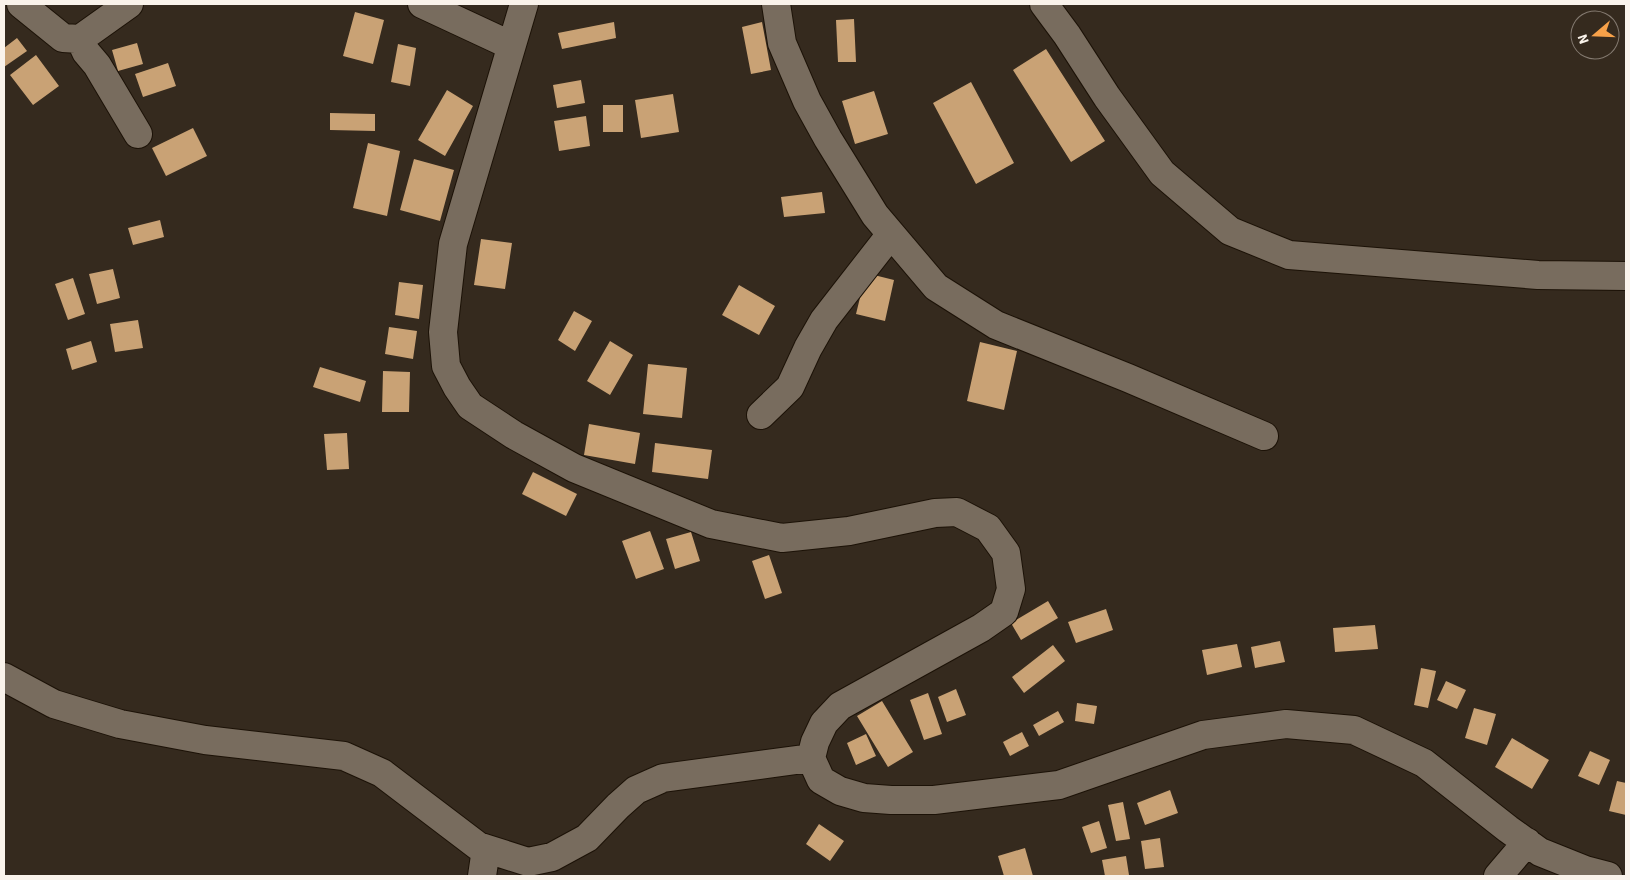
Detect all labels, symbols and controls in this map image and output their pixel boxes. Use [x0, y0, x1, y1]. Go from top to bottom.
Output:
north arrow [1570, 10, 1620, 60]
text: N [1573, 31, 1595, 47]

